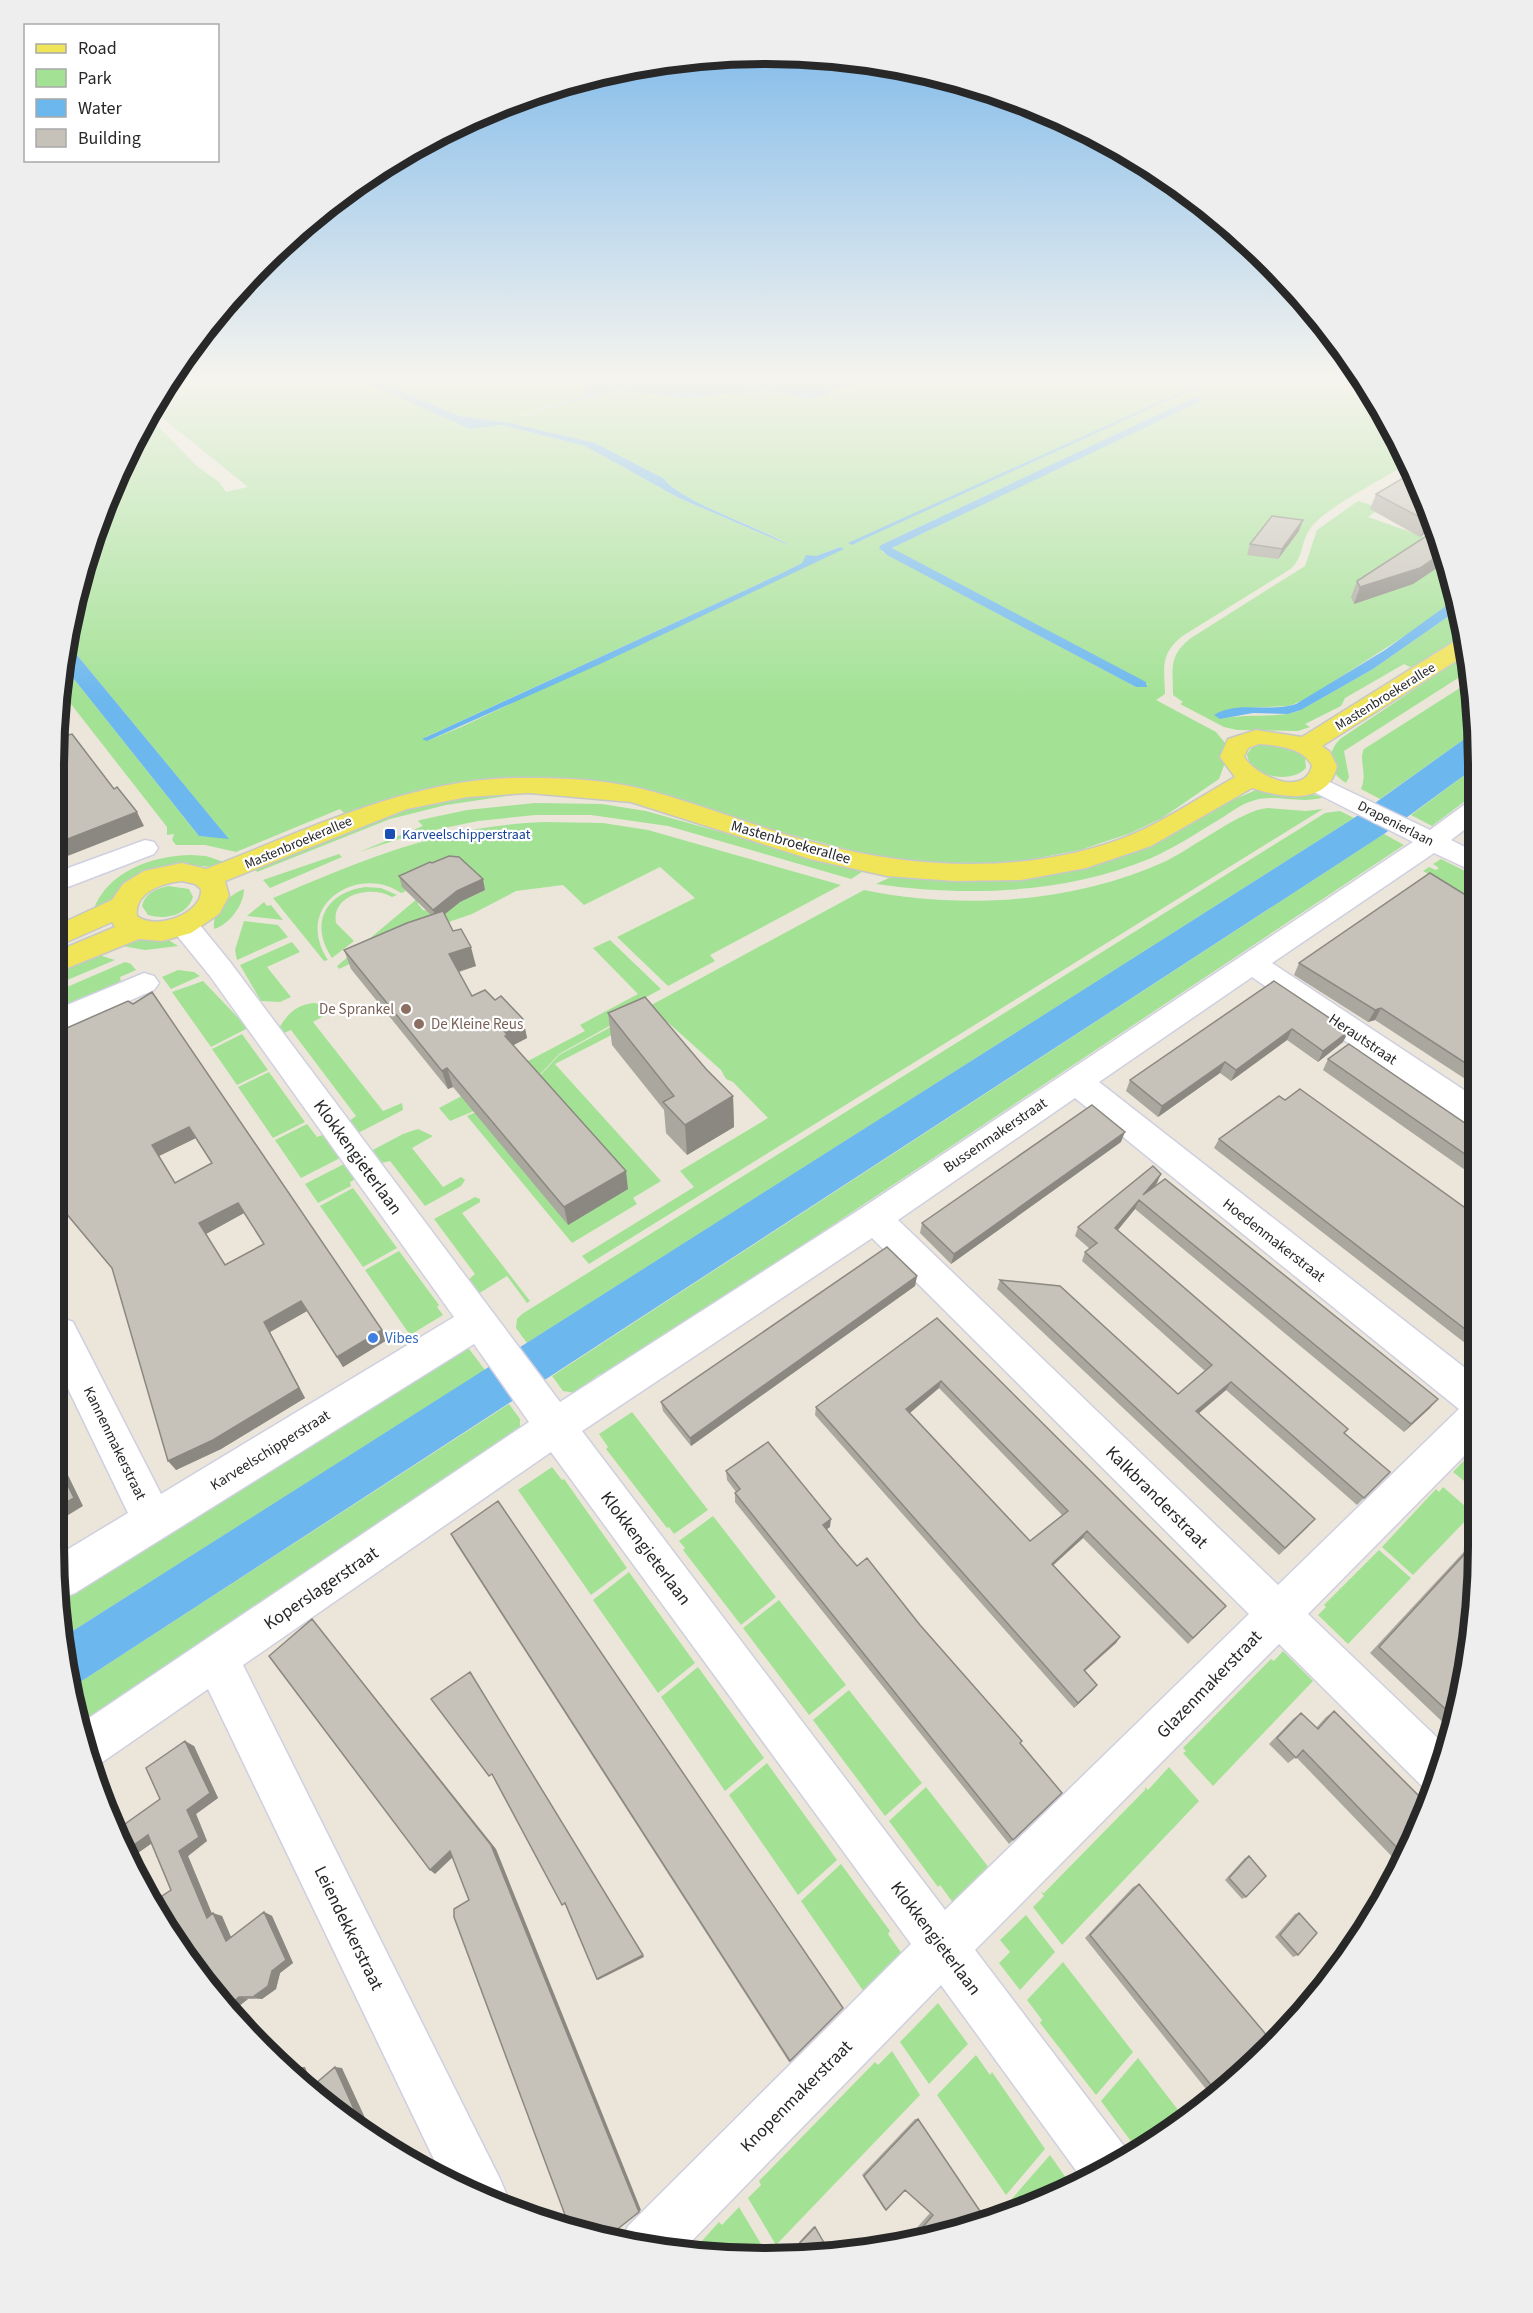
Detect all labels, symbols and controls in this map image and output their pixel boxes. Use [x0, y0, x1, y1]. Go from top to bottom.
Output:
legend [24, 24, 219, 162]
text: Road [78, 36, 117, 61]
text: Park [78, 66, 112, 91]
text: Water [78, 96, 122, 121]
text: Building [78, 126, 141, 151]
street label: Mastenbroekerallee [1331, 658, 1440, 736]
street label: Drapenierlaan [1354, 796, 1437, 852]
street label: Mastenbroekerallee [241, 811, 355, 875]
street label: Mastenbroekerallee [729, 815, 853, 870]
place label: Karveelschipperstraat [402, 825, 531, 845]
marker: Karveelschipperstraat [383, 827, 397, 841]
place label: De Sprankel [319, 999, 394, 1020]
marker: De Sprankel [399, 1002, 413, 1016]
street label: Herautstraat [1324, 1009, 1401, 1070]
place label: De Kleine Reus [431, 1014, 523, 1035]
marker: De Kleine Reus [412, 1017, 426, 1031]
street label: Bussenmakerstraat [939, 1093, 1051, 1178]
street label: Klokkengieterlaan [307, 1095, 408, 1220]
street label: Hoedenmakerstraat [1218, 1194, 1329, 1287]
place label: Vibes [385, 1328, 418, 1349]
marker: Vibes [366, 1331, 380, 1345]
street label: Kannenmakerstraat [78, 1383, 151, 1504]
street label: Karveelschipperstraat [206, 1405, 334, 1496]
street label: Kalkbranderstraat [1100, 1440, 1214, 1554]
street label: Klokkengieterlaan [594, 1486, 697, 1610]
street label: Koperslagerstraat [259, 1541, 384, 1636]
street label: Glazenmakerstraat [1151, 1625, 1268, 1744]
street label: Leiendekkerstraat [308, 1862, 389, 1994]
street label: Klokkengieterlaan [884, 1876, 987, 2000]
street label: Knopenmakerstraat [735, 2035, 858, 2158]

